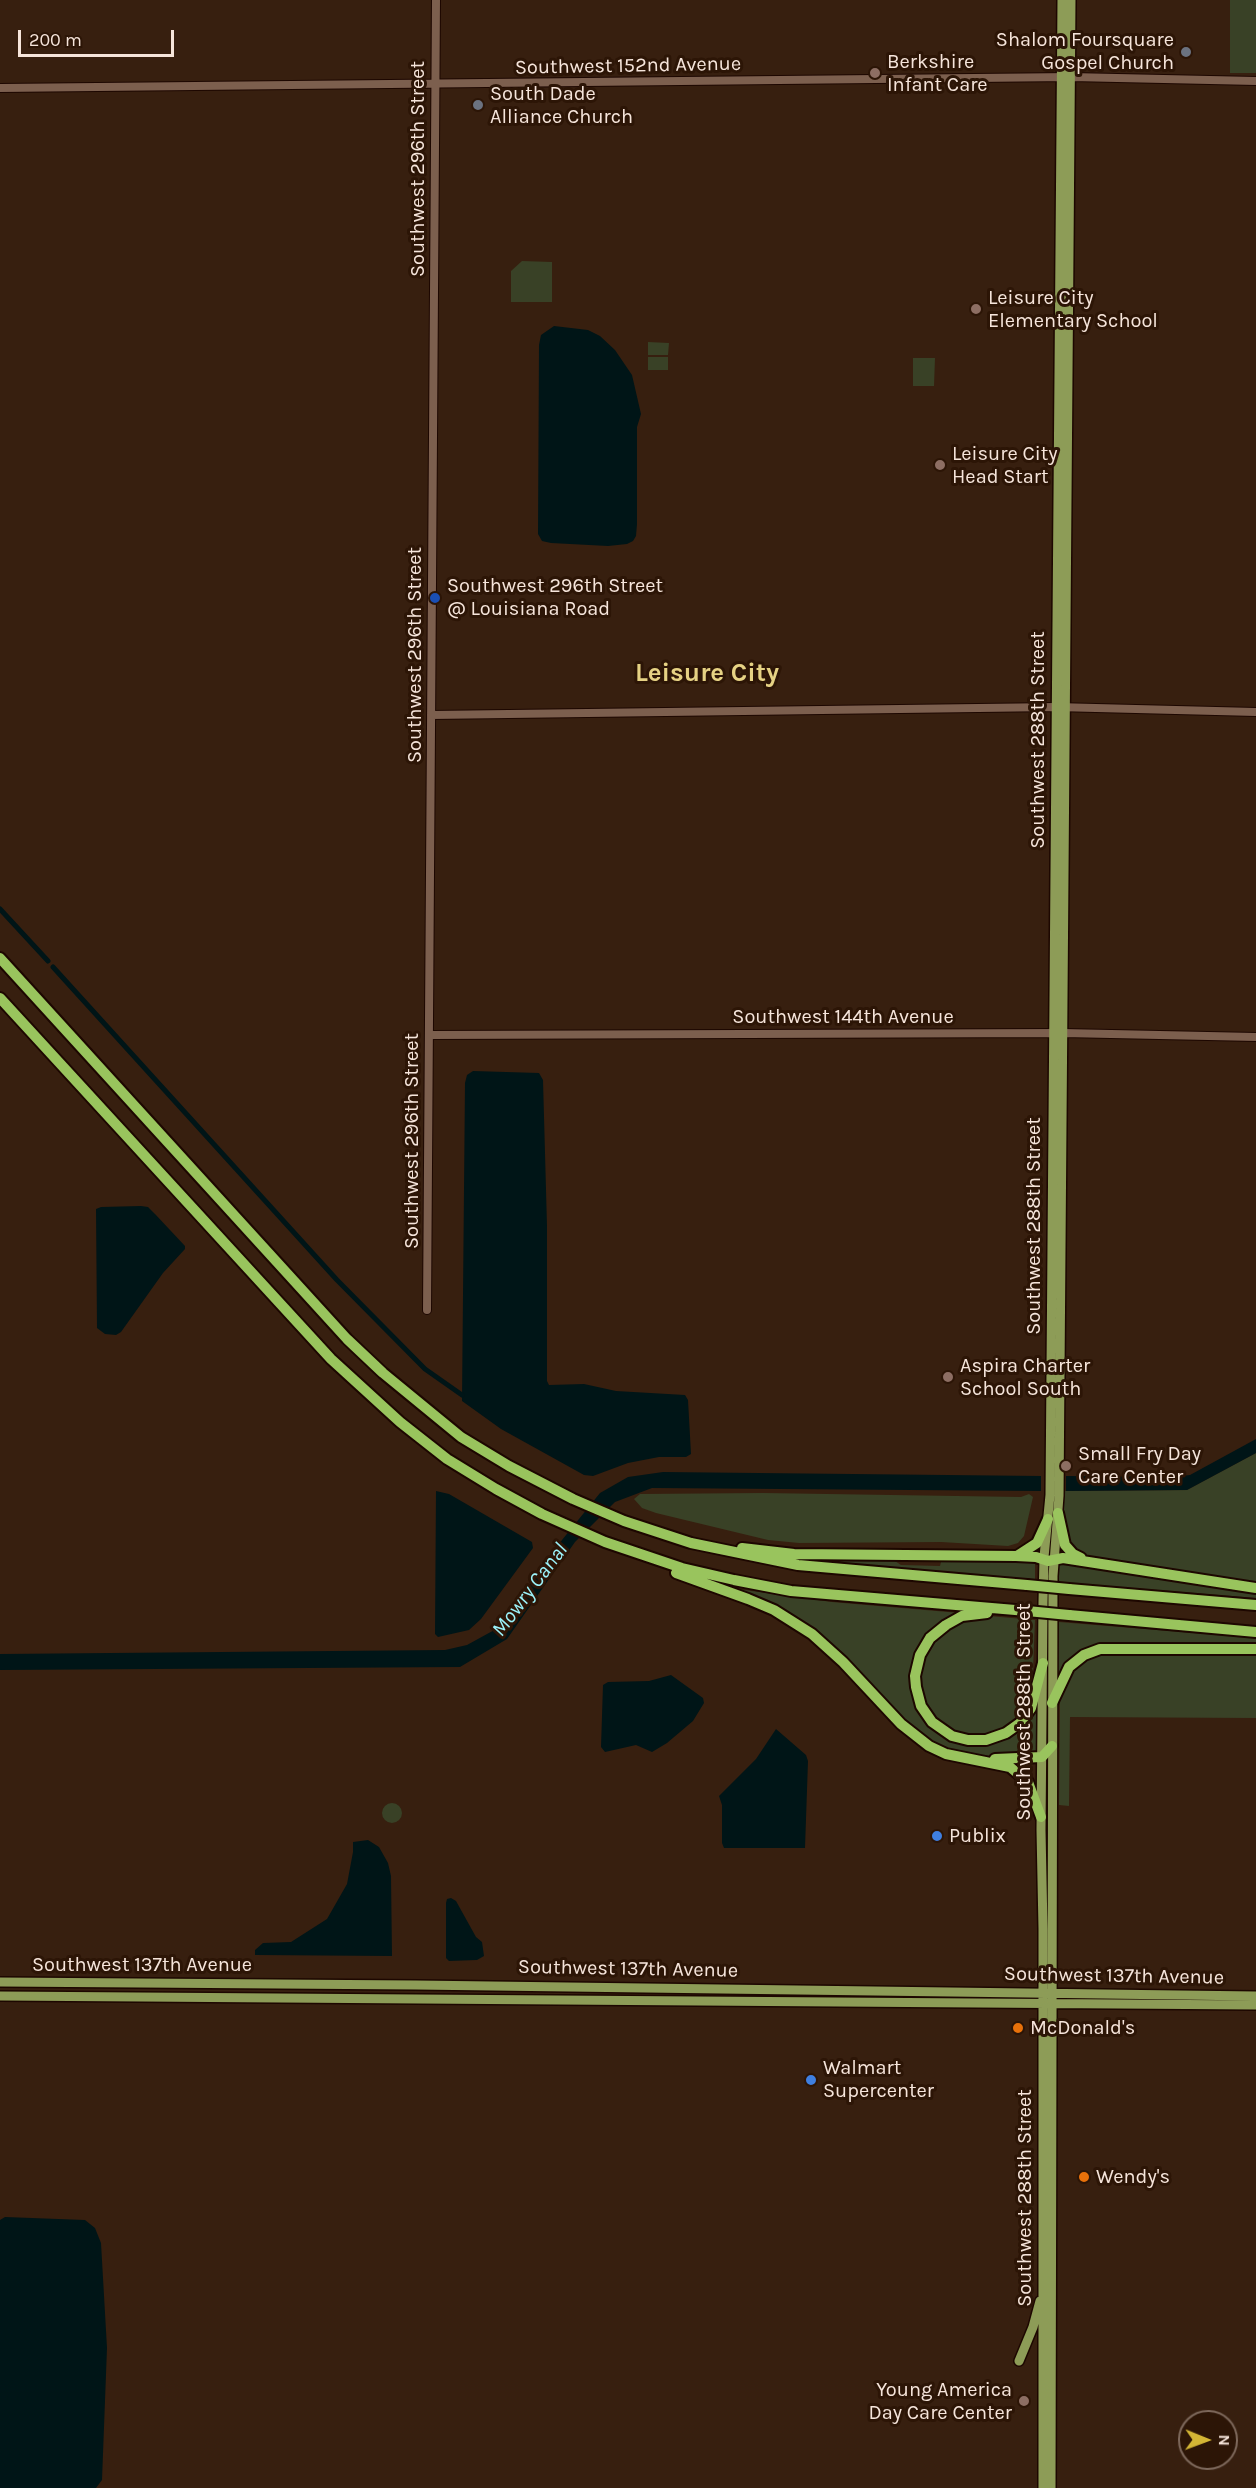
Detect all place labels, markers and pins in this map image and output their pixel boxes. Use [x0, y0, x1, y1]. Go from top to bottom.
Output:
place label: Shalom Foursquare Gospel Church [996, 28, 1174, 75]
marker: Shalom Foursquare Gospel Church [1179, 45, 1193, 59]
place label: Berkshire Infant Care [887, 50, 988, 97]
marker: Berkshire Infant Care [868, 66, 882, 80]
place label: South Dade Alliance Church [490, 82, 633, 129]
marker: South Dade Alliance Church [471, 98, 485, 112]
place label: Leisure City Elementary School [988, 286, 1158, 333]
marker: Leisure City Elementary School [969, 302, 983, 316]
place label: Leisure City Head Start [952, 442, 1057, 489]
marker: Leisure City Head Start [933, 458, 947, 472]
place label: Southwest 296th Street @ Louisiana Road [447, 574, 663, 621]
marker: Southwest 296th Street @ Louisiana Road [428, 591, 442, 605]
place label: Aspira Charter School South [960, 1354, 1090, 1401]
marker: Aspira Charter School South [941, 1370, 955, 1384]
place label: Small Fry Day Care Center [1078, 1442, 1201, 1489]
marker: Small Fry Day Care Center [1059, 1459, 1073, 1473]
place label: Publix [949, 1824, 1006, 1848]
marker: Publix [930, 1829, 944, 1843]
place label: McDonald's [1030, 2016, 1135, 2040]
marker: McDonald's [1011, 2021, 1025, 2035]
place label: Walmart Supercenter [823, 2056, 934, 2103]
marker: Walmart Supercenter [804, 2073, 818, 2087]
place label: Wendy's [1096, 2165, 1170, 2189]
marker: Wendy's [1077, 2170, 1091, 2184]
place label: Young America Day Care Center [869, 2378, 1012, 2425]
marker: Young America Day Care Center [1017, 2394, 1031, 2408]

